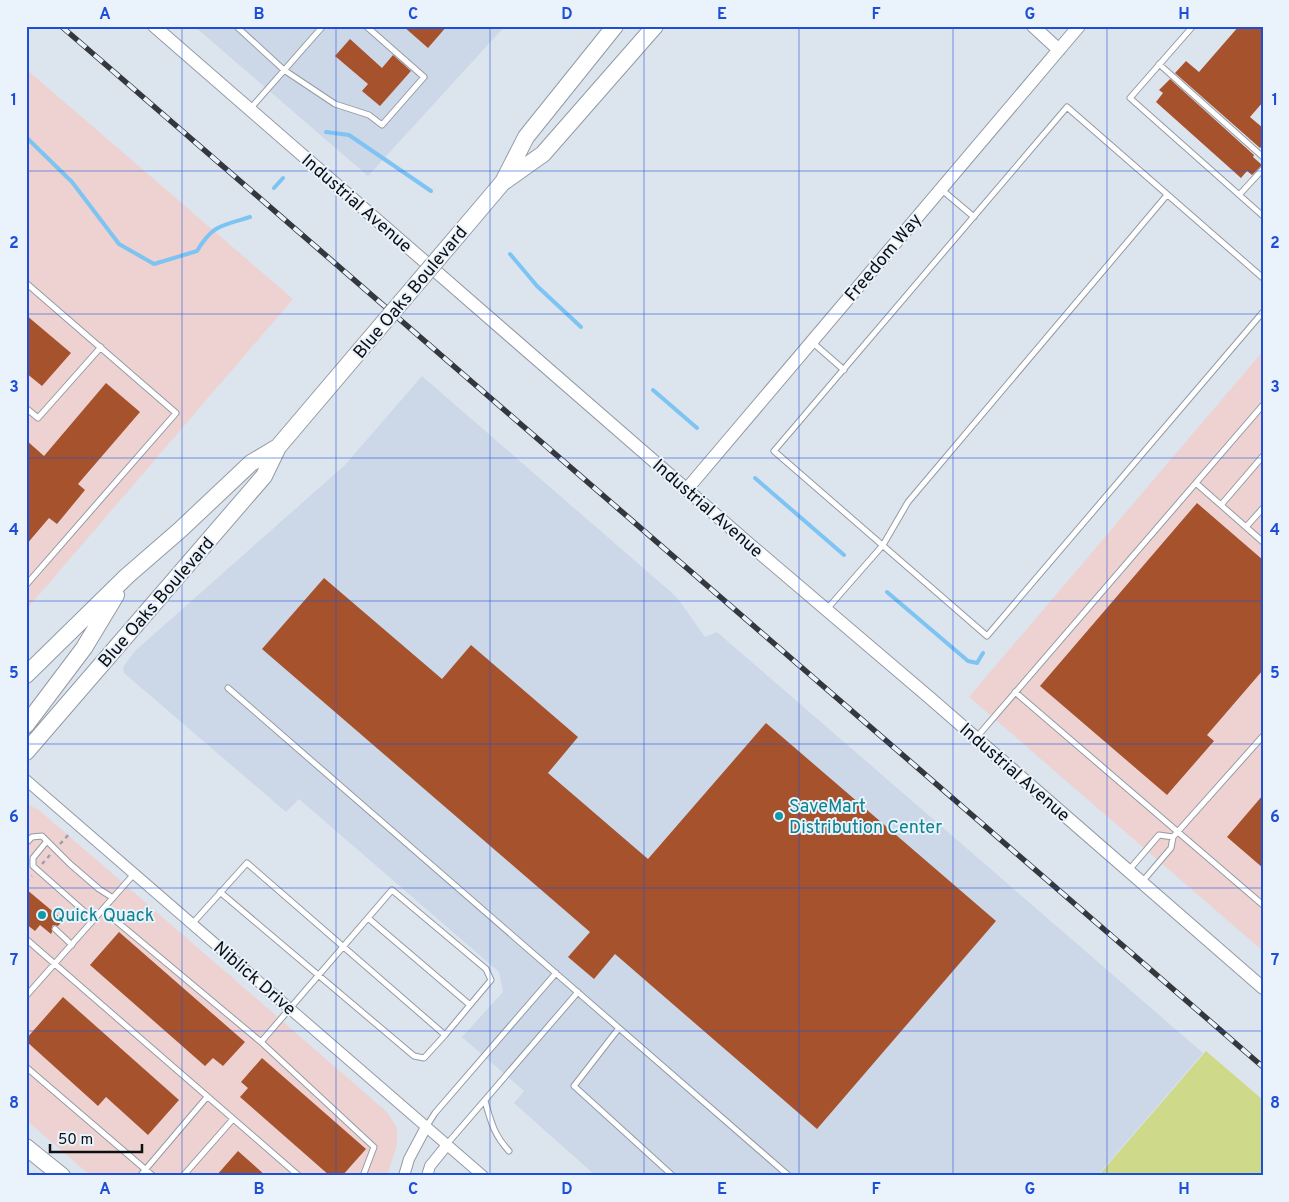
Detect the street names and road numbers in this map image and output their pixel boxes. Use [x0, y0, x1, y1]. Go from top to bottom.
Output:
street label: Industrial Avenue [296, 150, 416, 259]
street label: Freedom Way [841, 209, 928, 307]
street label: Blue Oaks Boulevard [349, 222, 473, 364]
street label: Industrial Avenue [647, 455, 767, 564]
street label: Blue Oaks Boulevard [94, 533, 220, 673]
street label: Industrial Avenue [954, 719, 1074, 828]
street label: Niblick Drive [208, 937, 300, 1021]

